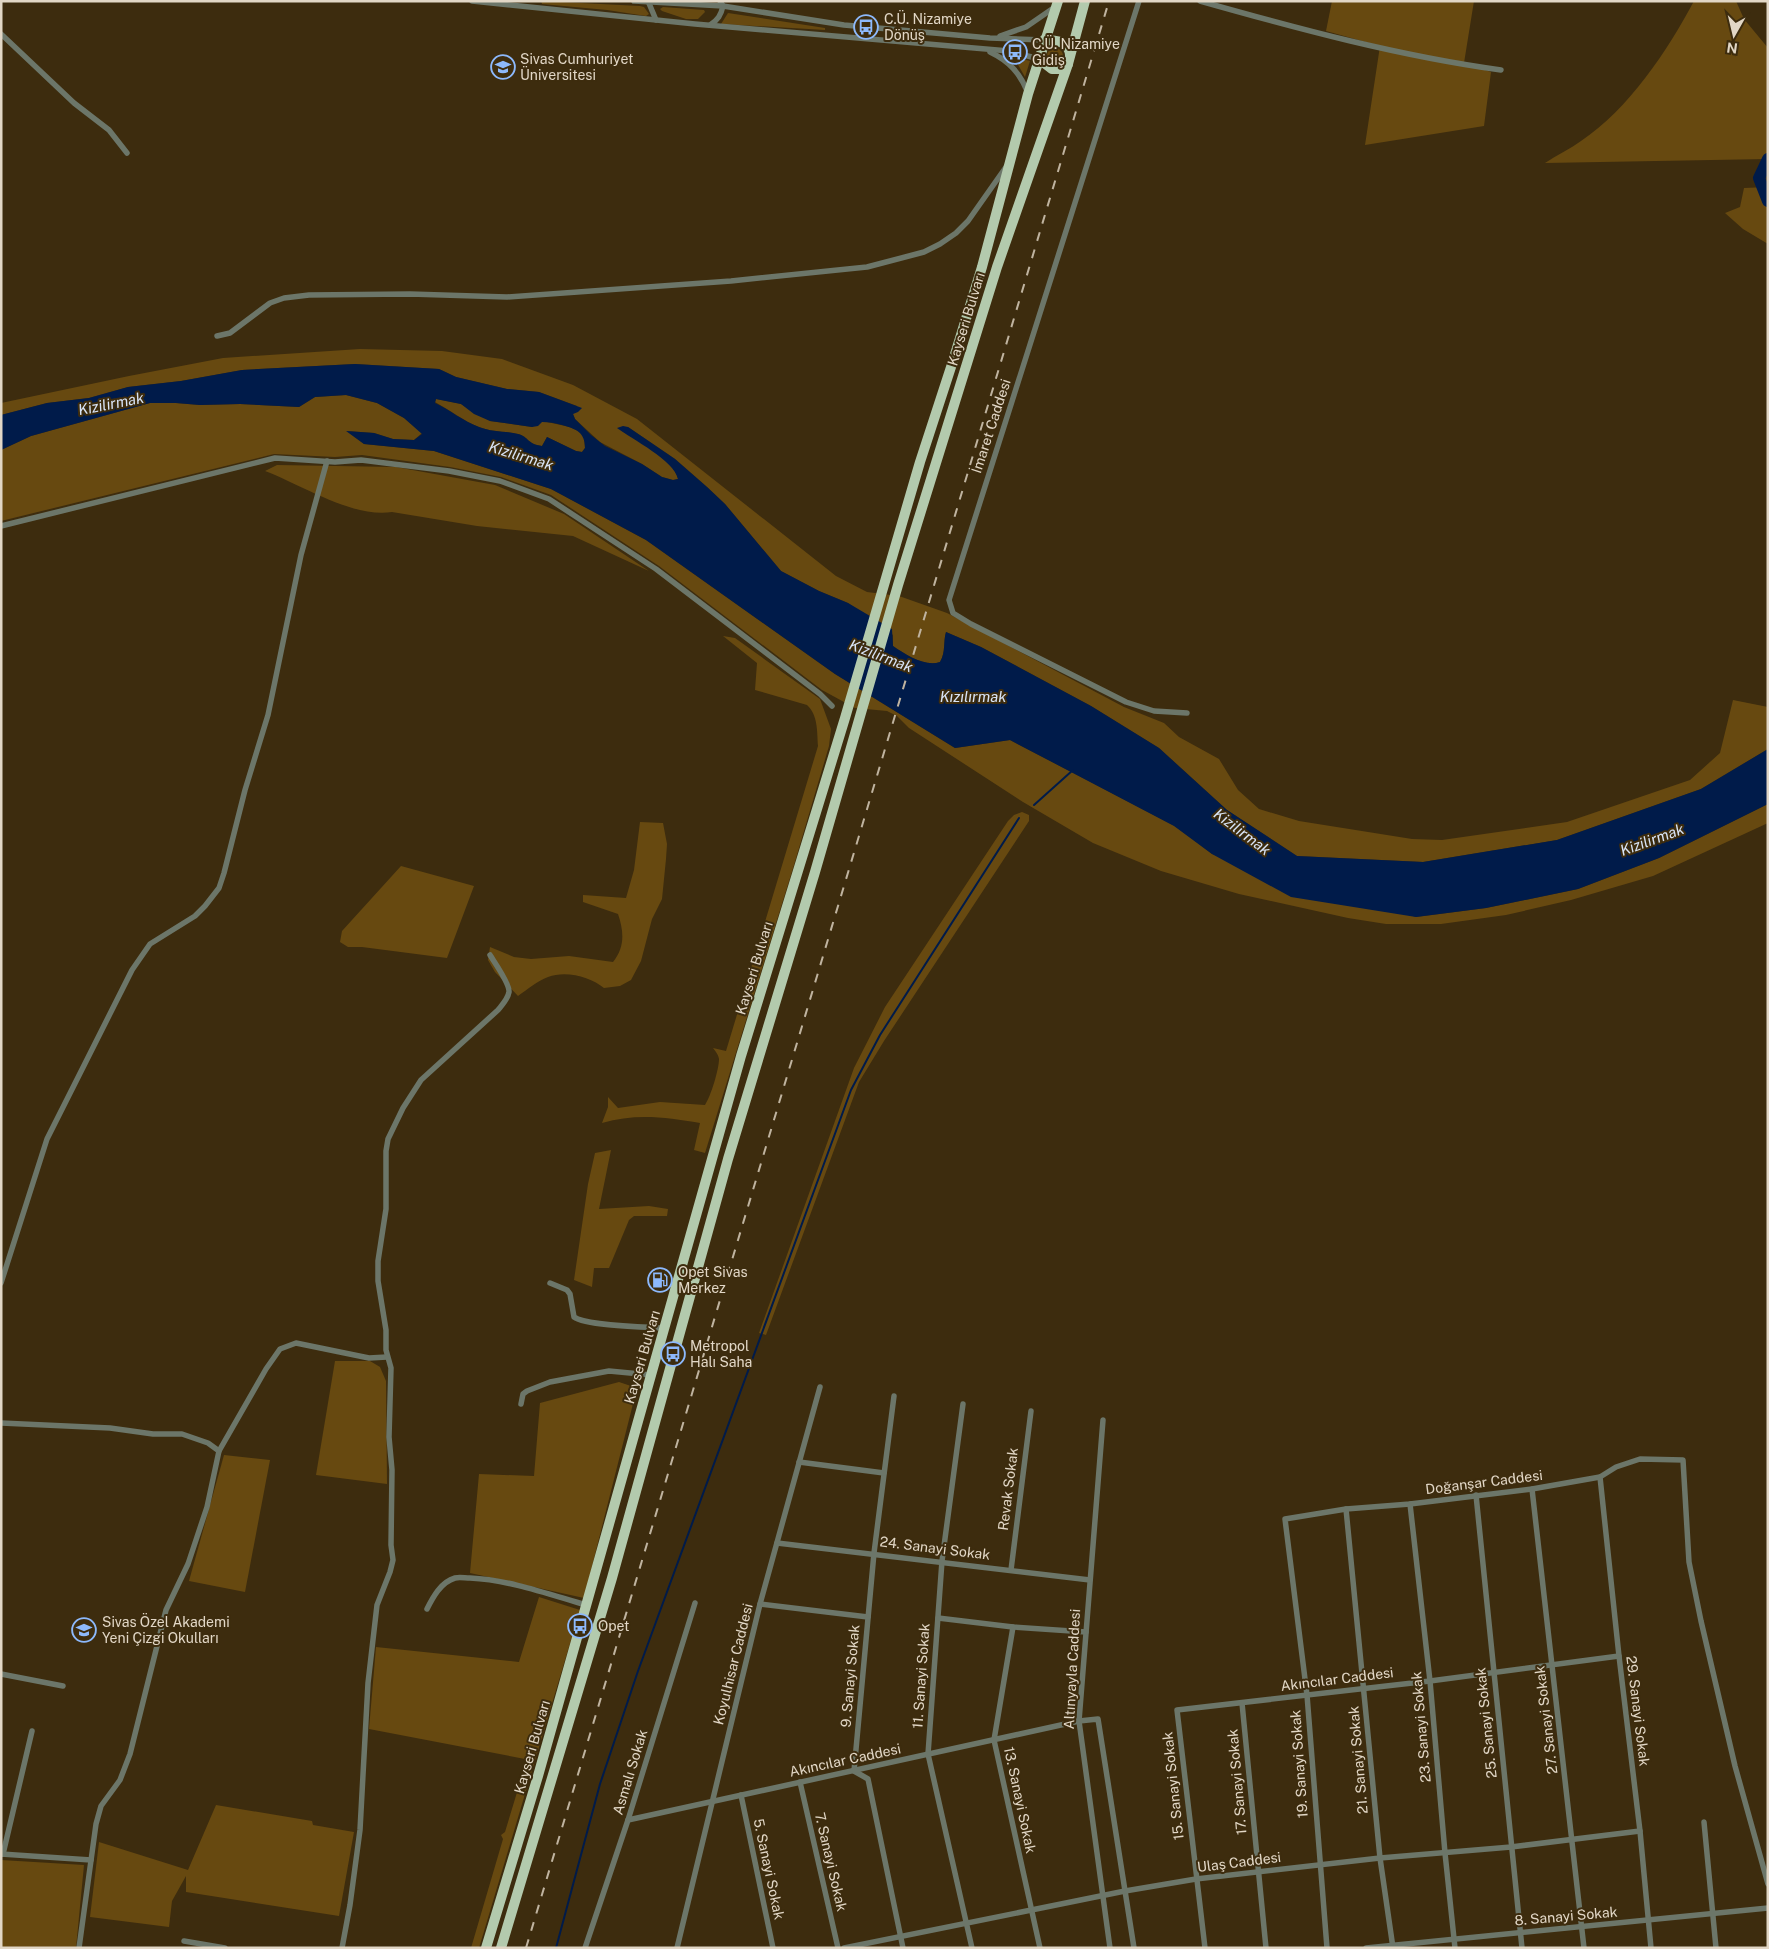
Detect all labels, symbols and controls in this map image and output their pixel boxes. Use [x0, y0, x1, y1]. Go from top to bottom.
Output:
place label: C.Ü. Nizamiye Dönüş [884, 9, 972, 43]
north arrow [1709, 10, 1759, 60]
bus stop icon: C.Ü. Nizamiye Dönüş [853, 14, 879, 40]
place label: C.Ü. Nizamiye Gidiş [1032, 34, 1120, 68]
bus stop icon: C.Ü. Nizamiye Gidiş [1002, 39, 1028, 65]
text: N [1726, 39, 1739, 57]
place label: Sivas Cumhuriyet Üniversitesi [520, 51, 633, 83]
school or university icon: Sivas Cumhuriyet Üniversitesi [490, 54, 516, 80]
street label: Kayseri Bulvarı [944, 270, 988, 368]
street label: İmaret Caddesi [966, 376, 1014, 475]
water label: Kizilirmak [77, 389, 146, 418]
water label: Kizilirmak [487, 438, 556, 474]
water label: Kizilirmak [847, 636, 916, 676]
water label: Kızılırmak [940, 688, 1007, 705]
water label: Kizilirmak [1211, 805, 1275, 859]
water label: Kizilirmak [1618, 820, 1687, 859]
street label: Kayseri Bulvarı [732, 919, 776, 1017]
place label: Opet Sivas Merkez [678, 1264, 747, 1296]
fuel station icon: Opet Sivas Merkez [647, 1267, 673, 1293]
street label: Kayseri Bulvarı [621, 1308, 663, 1406]
place label: Metropol Halı Saha [690, 1338, 752, 1370]
bus stop icon: Metropol Halı Saha [660, 1341, 686, 1367]
street label: Revak Sokak [995, 1446, 1021, 1531]
street label: Doğanşar Caddesi [1424, 1467, 1544, 1497]
street label: 24. Sanayi Sokak [879, 1533, 991, 1563]
street label: Koyulhisar Caddesi [710, 1602, 756, 1726]
street label: Altınyayla Caddesi [1061, 1608, 1083, 1730]
place label: Sivas Özel Akademi Yeni Çizgi Okulları [102, 1612, 230, 1646]
bus stop icon: Opet [567, 1613, 593, 1639]
school or university icon: Sivas Özel Akademi Yeni Çizgi Okulları [71, 1617, 97, 1643]
place label: Opet [598, 1618, 630, 1634]
street label: 11. Sanayi Sokak [909, 1623, 933, 1729]
street label: 9. Sanayi Sokak [838, 1624, 862, 1728]
street label: 29. Sanayi Sokak [1623, 1655, 1653, 1767]
street label: Akıncılar Caddesi [1280, 1664, 1394, 1694]
street label: 27. Sanayi Sokak [1531, 1665, 1561, 1775]
street label: 25. Sanayi Sokak [1472, 1667, 1500, 1779]
street label: 23. Sanayi Sokak [1408, 1671, 1434, 1783]
street label: Kayseri Bulvarı [511, 1698, 553, 1796]
street label: 21. Sanayi Sokak [1345, 1705, 1371, 1815]
street label: 19. Sanayi Sokak [1287, 1709, 1311, 1819]
street label: Asmalı Sokak [609, 1727, 651, 1817]
street label: 17. Sanayi Sokak [1224, 1728, 1250, 1836]
street label: 15. Sanayi Sokak [1159, 1731, 1187, 1841]
street label: Akıncılar Caddesi [788, 1740, 902, 1780]
street label: 13. Sanayi Sokak [1001, 1745, 1039, 1855]
street label: 7. Sanayi Sokak [812, 1811, 850, 1913]
street label: 5. Sanayi Sokak [750, 1817, 788, 1921]
street label: Ulaş Caddesi [1196, 1849, 1282, 1875]
street label: 8. Sanayi Sokak [1514, 1904, 1618, 1928]

